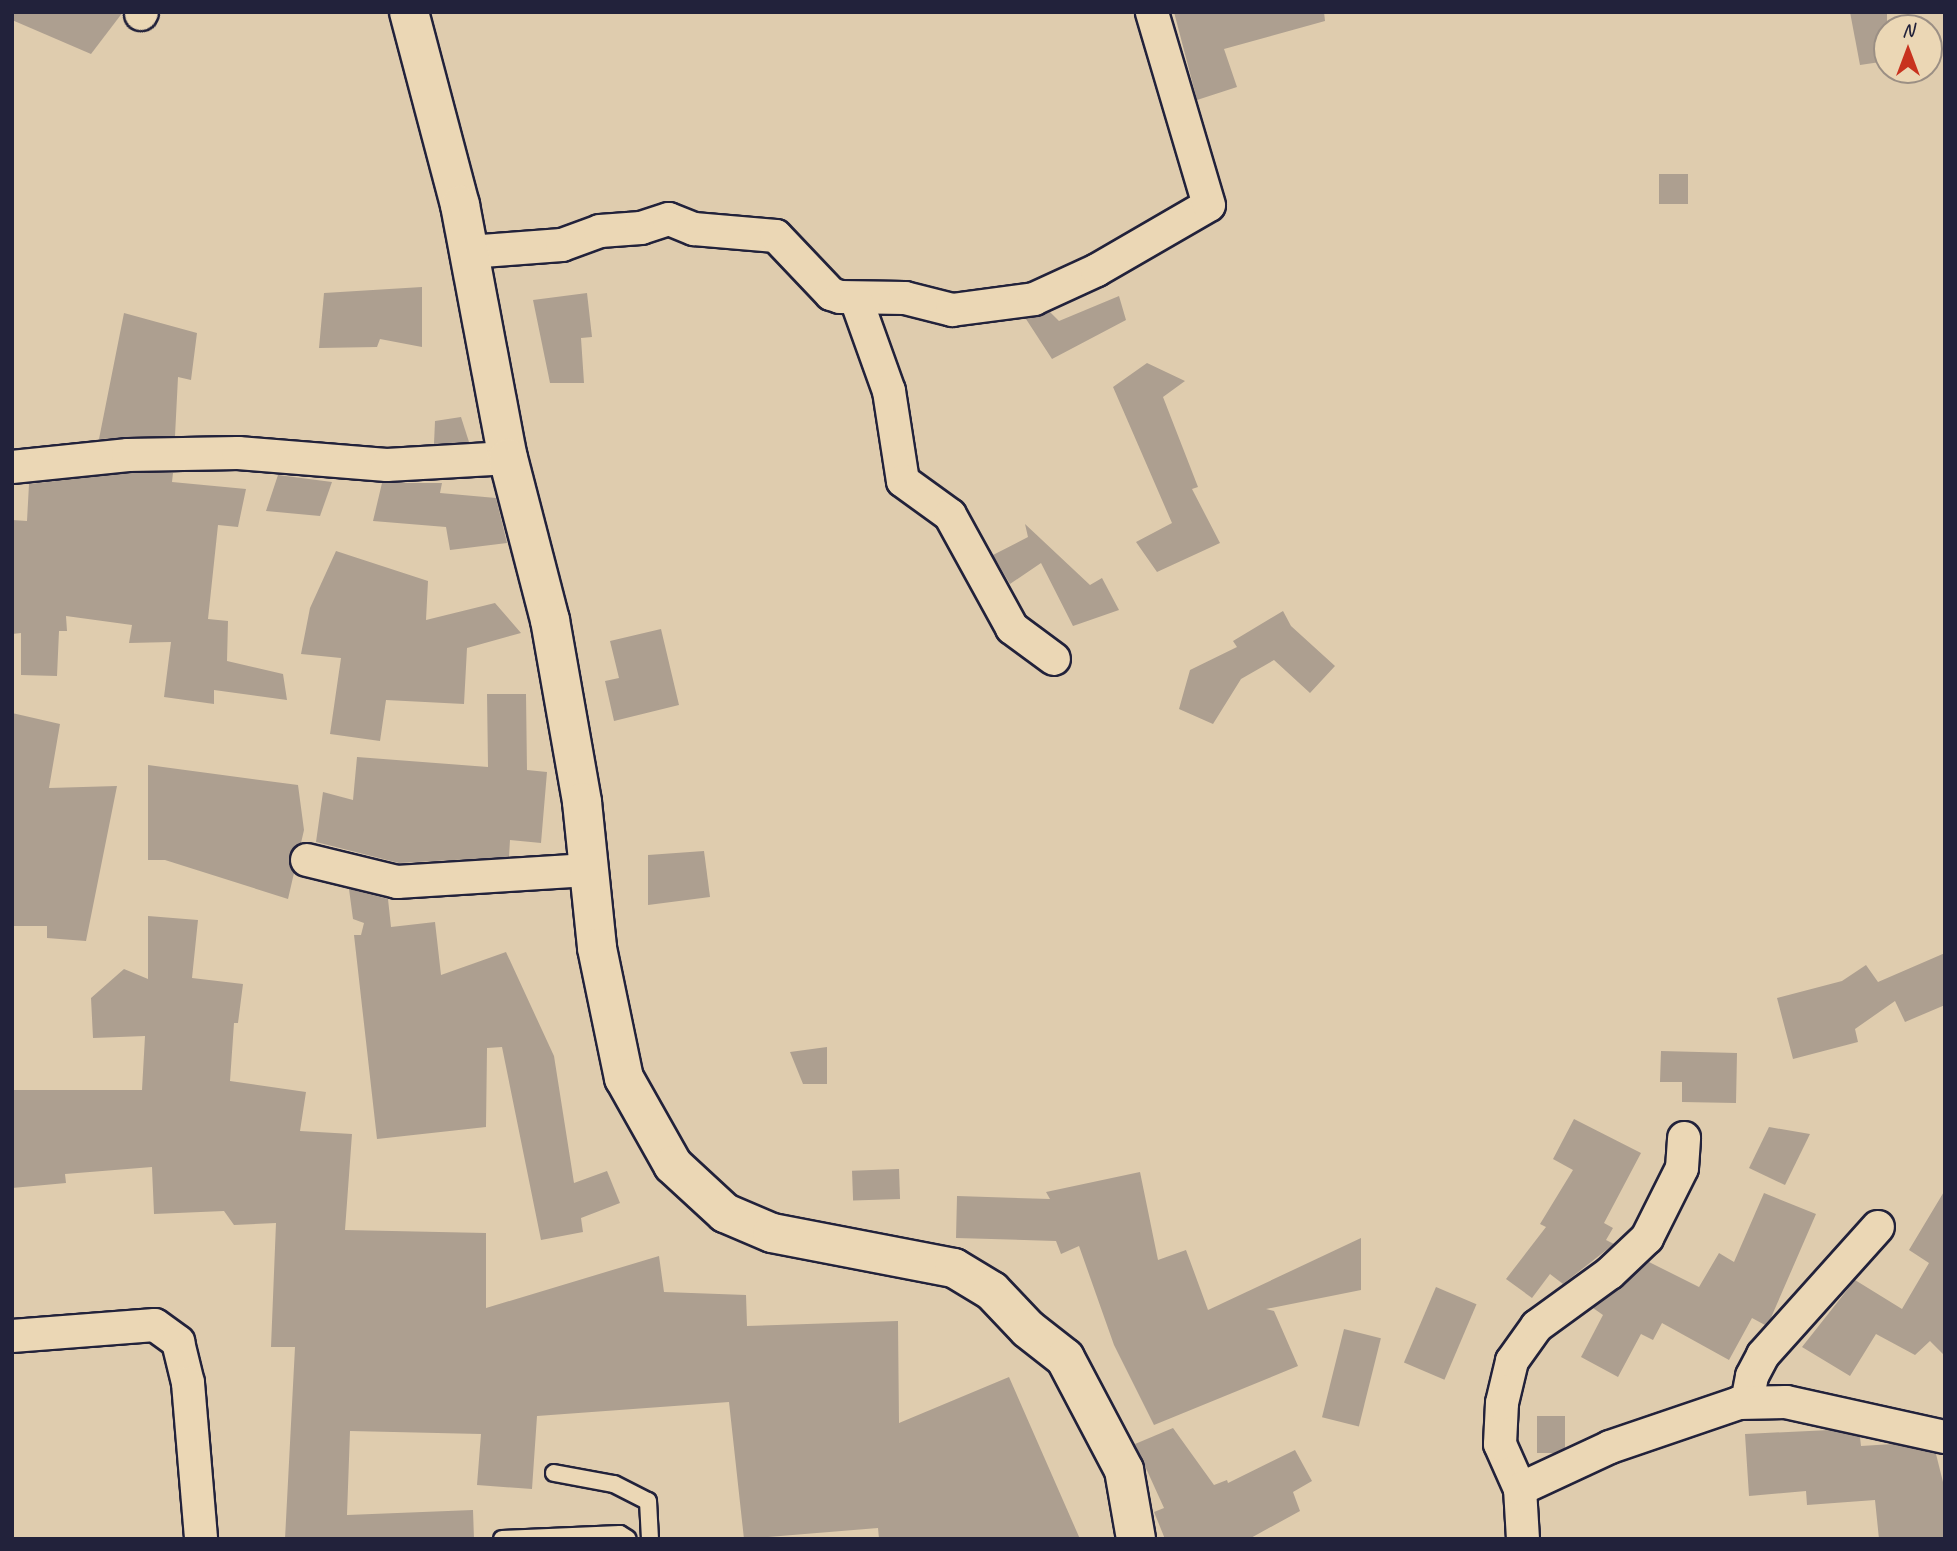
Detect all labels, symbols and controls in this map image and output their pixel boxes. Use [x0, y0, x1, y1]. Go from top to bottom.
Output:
north arrow [1873, 14, 1943, 84]
text: N [1902, 18, 1914, 42]

